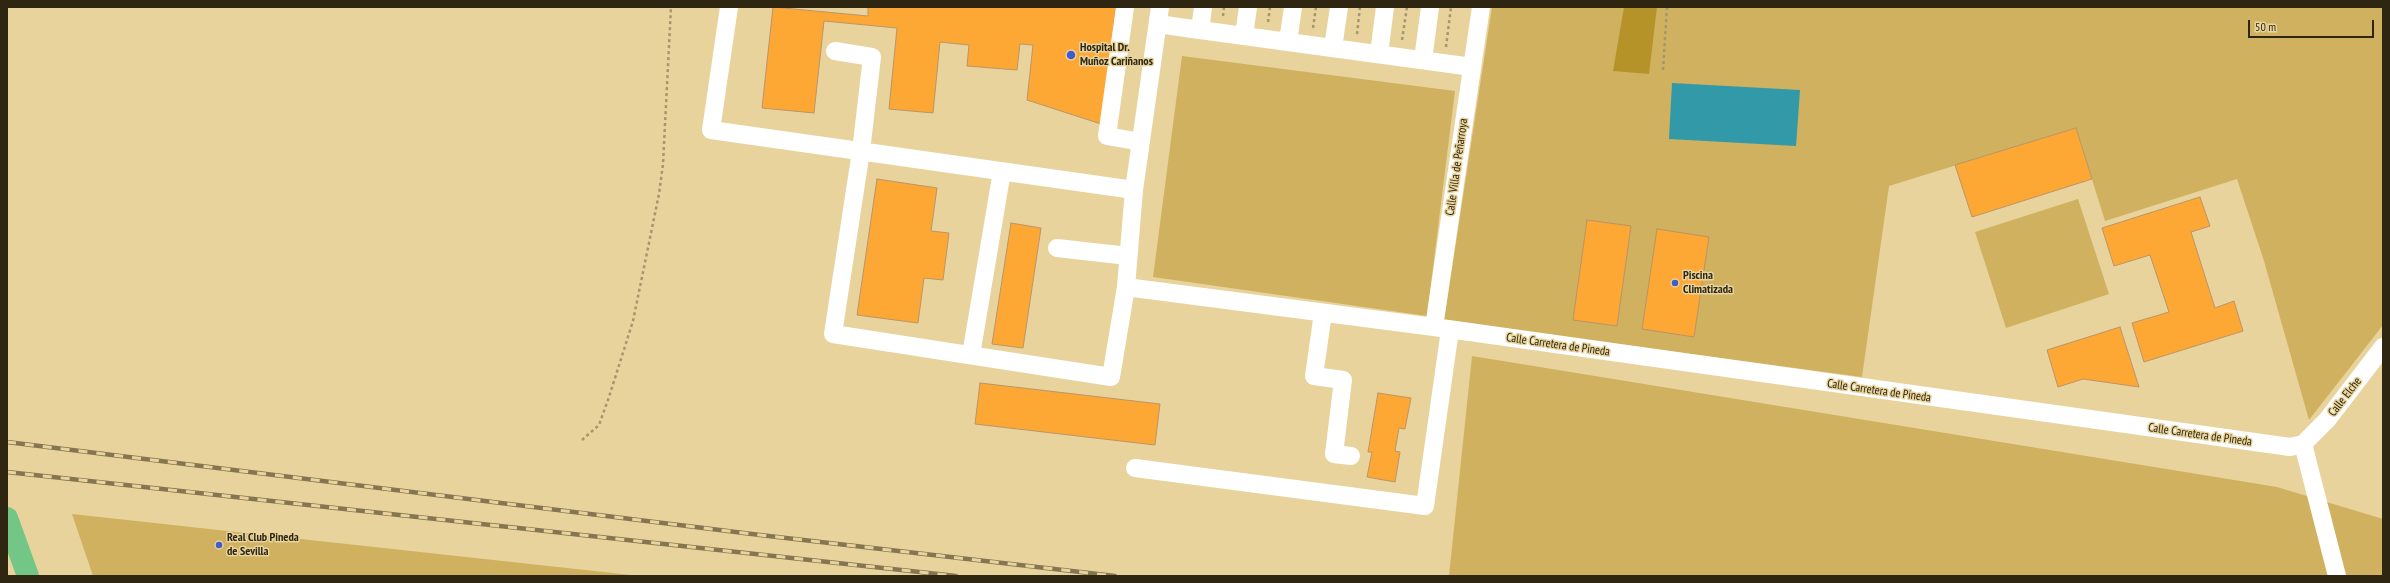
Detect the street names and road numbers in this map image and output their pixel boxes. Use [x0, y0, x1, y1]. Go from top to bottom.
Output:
street label: Calle Villa de Peñarroya [1443, 117, 1471, 217]
street label: Calle Carretera de Pineda [1505, 331, 1611, 359]
street label: Calle Elche [2325, 375, 2365, 419]
street label: Calle Carretera de Pineda [1826, 377, 1932, 405]
street label: Calle Carretera de Pineda [2147, 421, 2253, 449]

